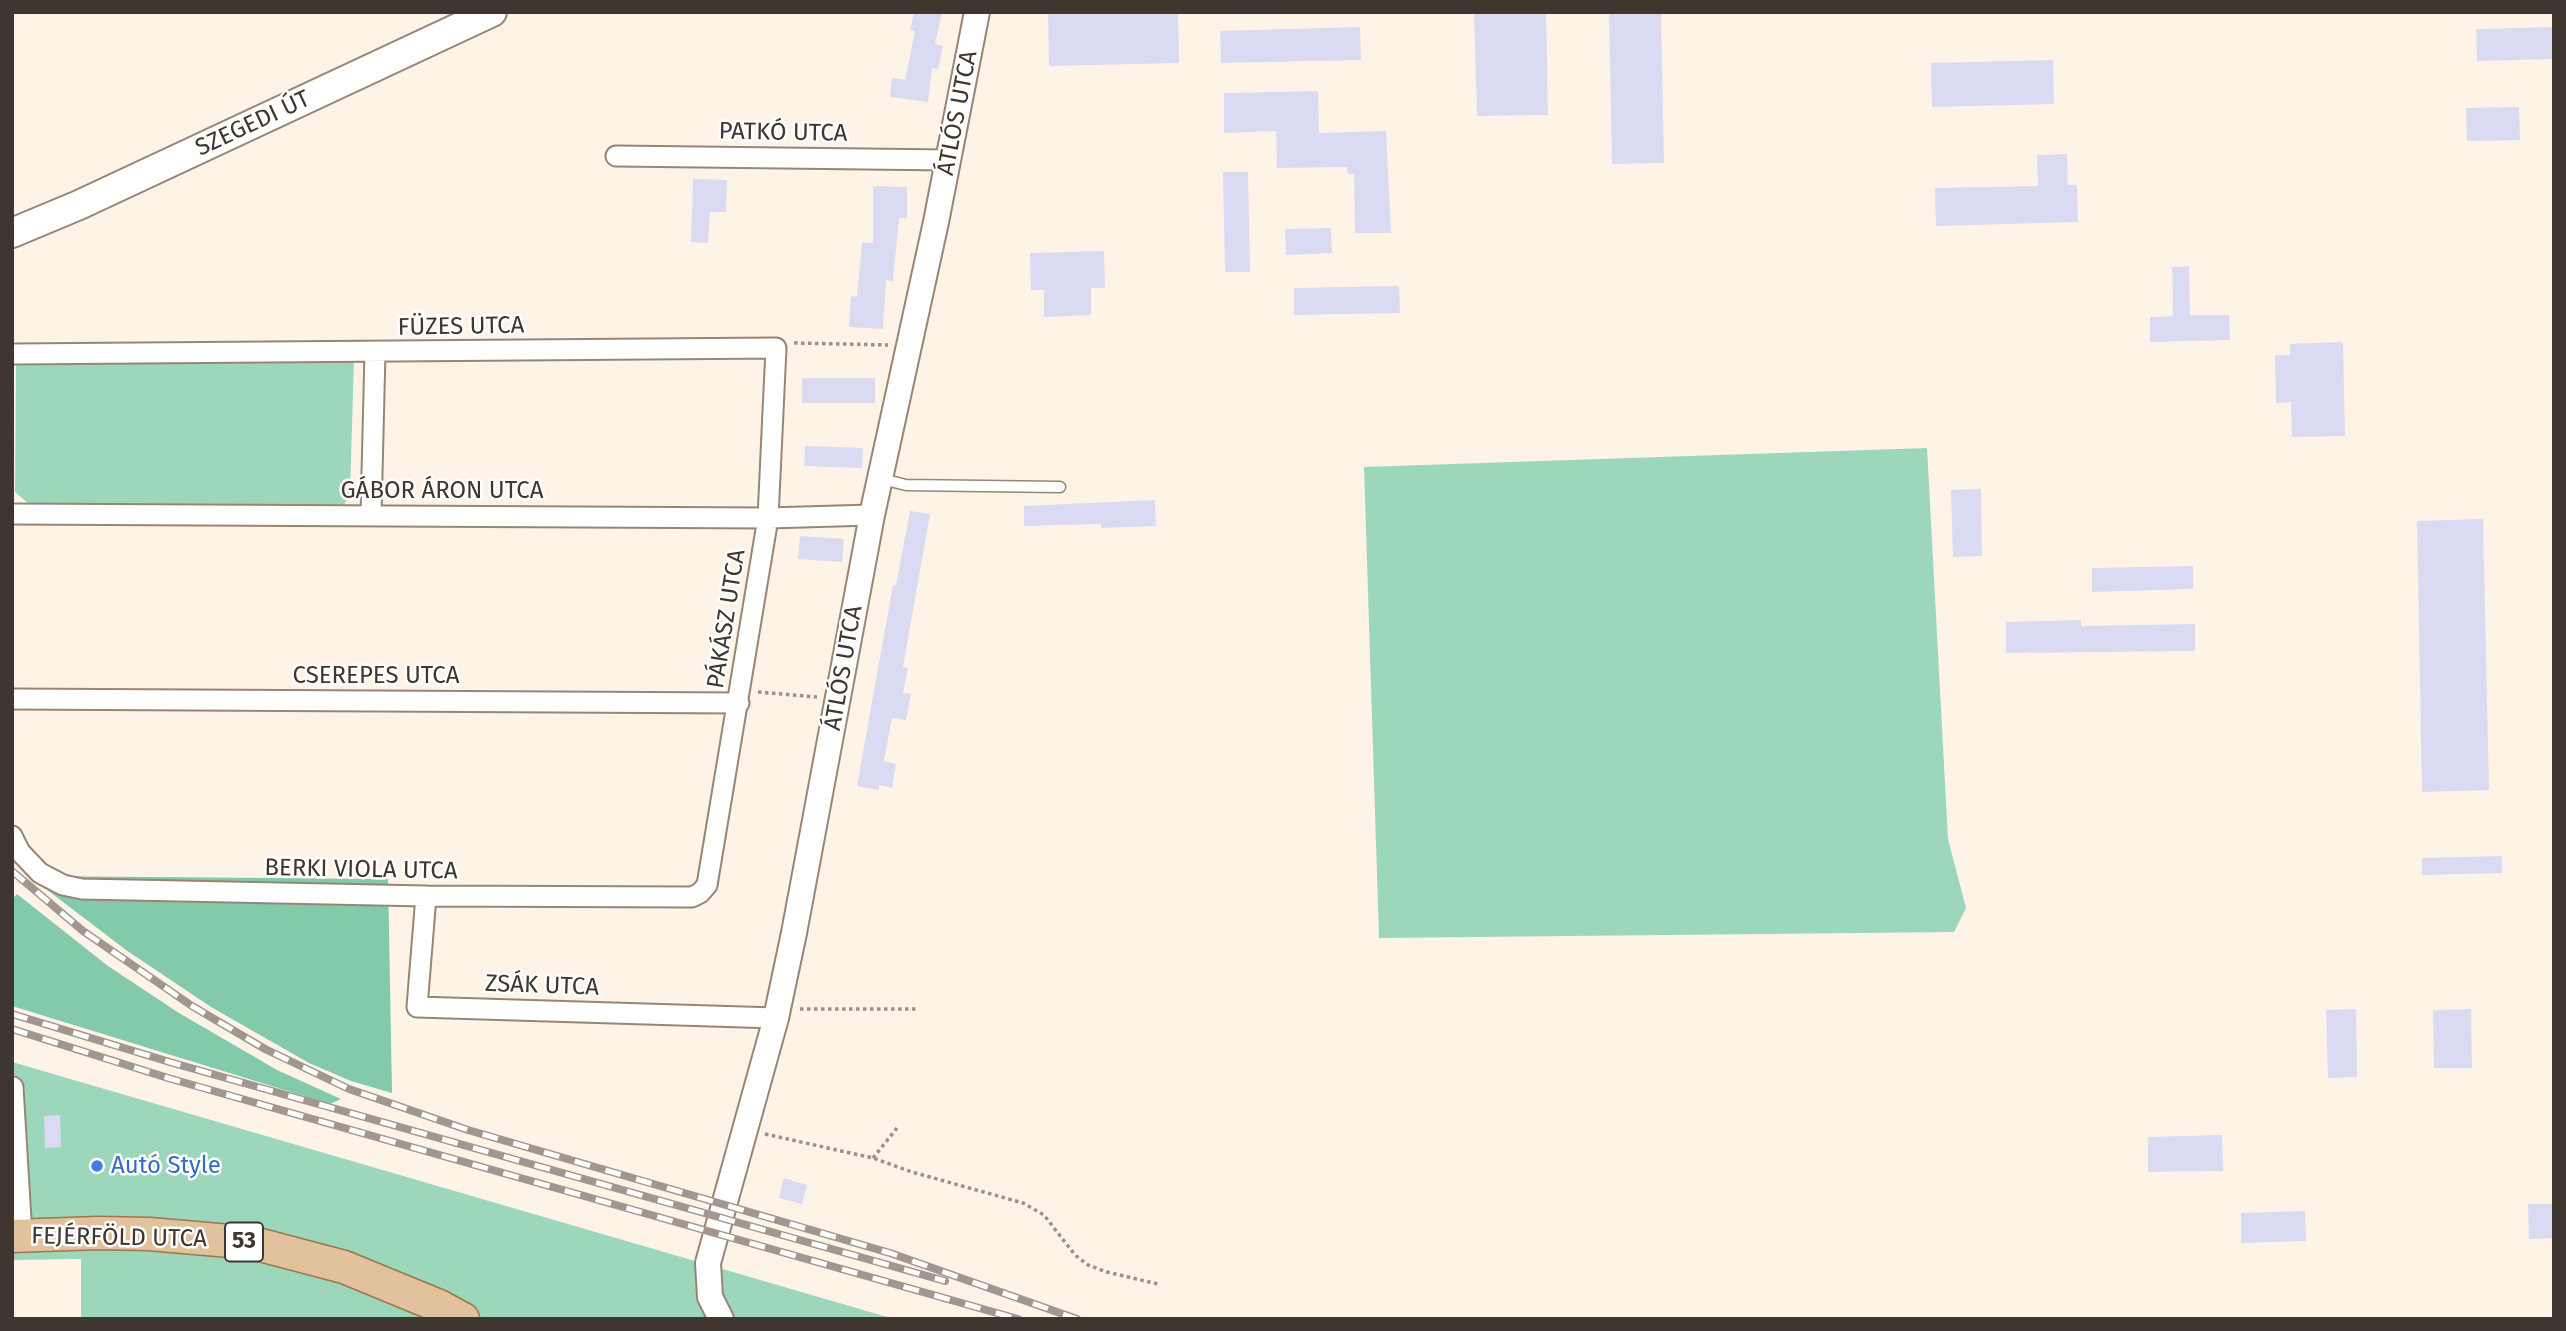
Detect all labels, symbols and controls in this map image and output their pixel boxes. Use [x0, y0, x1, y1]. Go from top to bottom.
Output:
street label: ÁTLÓS UTCA [932, 48, 984, 178]
street label: SZEGEDI ÚT [191, 85, 315, 163]
street label: PATKÓ UTCA [718, 117, 848, 149]
street label: FÜZES UTCA [397, 311, 525, 343]
street label: GÁBOR ÁRON UTCA [340, 477, 544, 505]
street label: PÁKÁSZ UTCA [702, 547, 752, 691]
street label: ÁTLÓS UTCA [819, 603, 869, 733]
street label: CSEREPES UTCA [292, 662, 460, 690]
street label: BERKI VIOLA UTCA [264, 854, 458, 886]
street label: ZSÁK UTCA [485, 970, 599, 1002]
place label: Autó Style [111, 1152, 221, 1180]
marker: Autó Style [89, 1158, 105, 1174]
street label: FEJÉRFÖLD UTCA [31, 1222, 207, 1254]
road number: 53 [225, 1222, 263, 1261]

